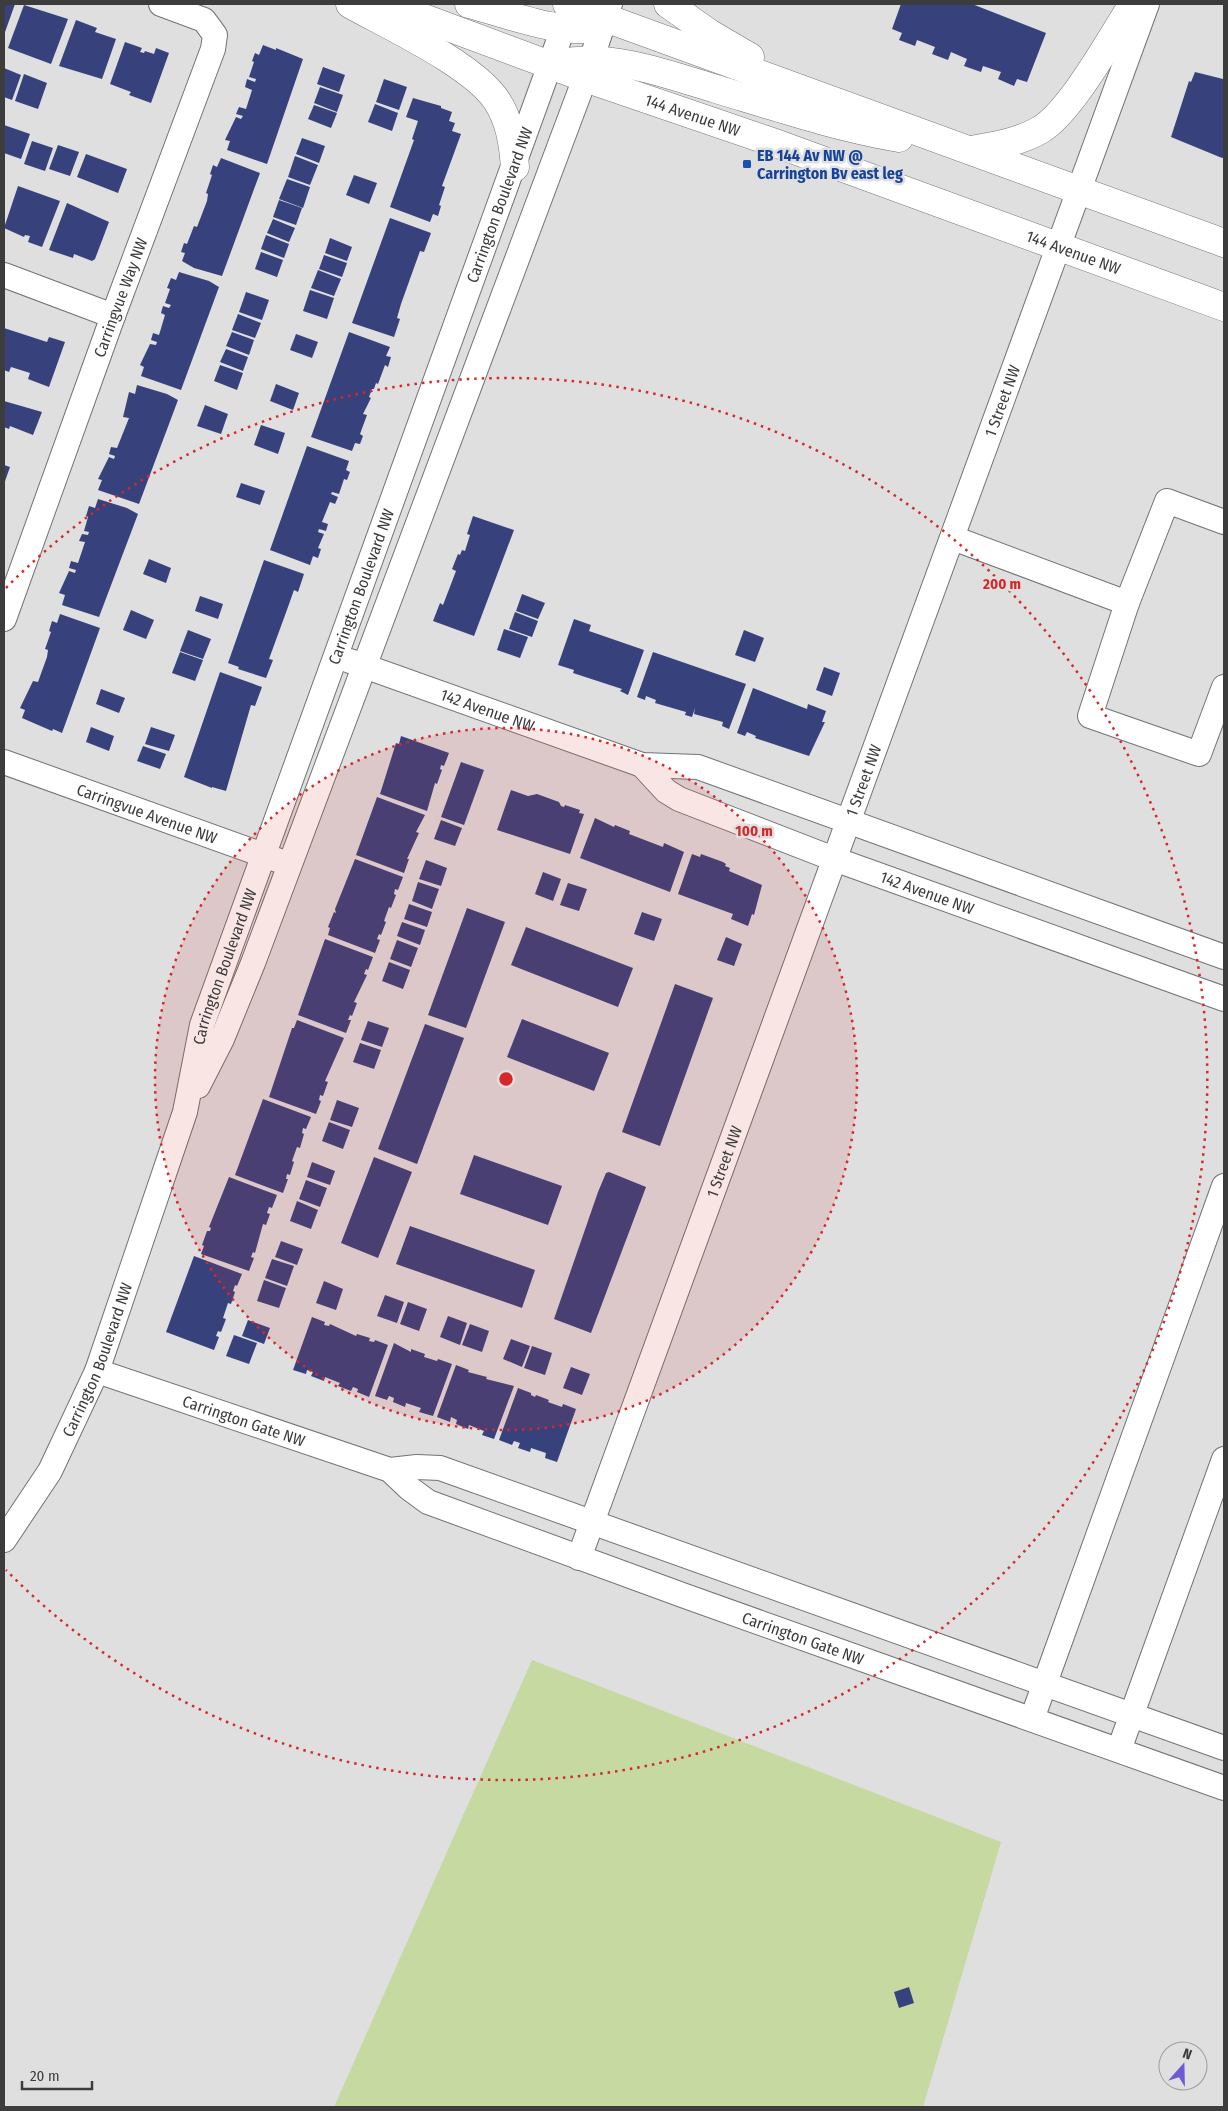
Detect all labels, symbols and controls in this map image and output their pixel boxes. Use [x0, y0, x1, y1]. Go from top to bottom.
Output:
street label: 144 Avenue NW [643, 90, 743, 140]
street label: Carrington Boulevard NW [462, 124, 536, 285]
place label: EB 144 Av NW @ Carrington Bv east leg [757, 146, 903, 183]
marker: EB 144 Av NW @ Carrington Bv east leg [741, 158, 753, 170]
street label: 144 Avenue NW [1024, 226, 1123, 278]
street label: Carringvue Way NW [90, 235, 151, 360]
street label: 1 Street NW [980, 362, 1024, 439]
street label: Carrington Boulevard NW [324, 506, 398, 667]
text: 200 m [982, 575, 1021, 593]
street label: 142 Avenue NW [438, 685, 537, 735]
street label: 1 Street NW [841, 742, 885, 819]
street label: Carringvue Avenue NW [74, 779, 220, 847]
text: 100 m [735, 822, 773, 840]
street label: 142 Avenue NW [878, 867, 977, 918]
street label: Carrington Boulevard NW [189, 886, 260, 1046]
centre of rings [497, 1070, 515, 1088]
street label: 1 Street NW [702, 1123, 746, 1200]
street label: Carrington Boulevard NW [58, 1280, 136, 1440]
street label: Carrington Gate NW [180, 1391, 308, 1450]
street label: Carrington Gate NW [740, 1608, 867, 1668]
north arrow [1158, 2041, 1208, 2091]
text: N [1180, 2045, 1194, 2064]
scale bar [22, 2058, 92, 2090]
text: 20 m [30, 2067, 60, 2085]

